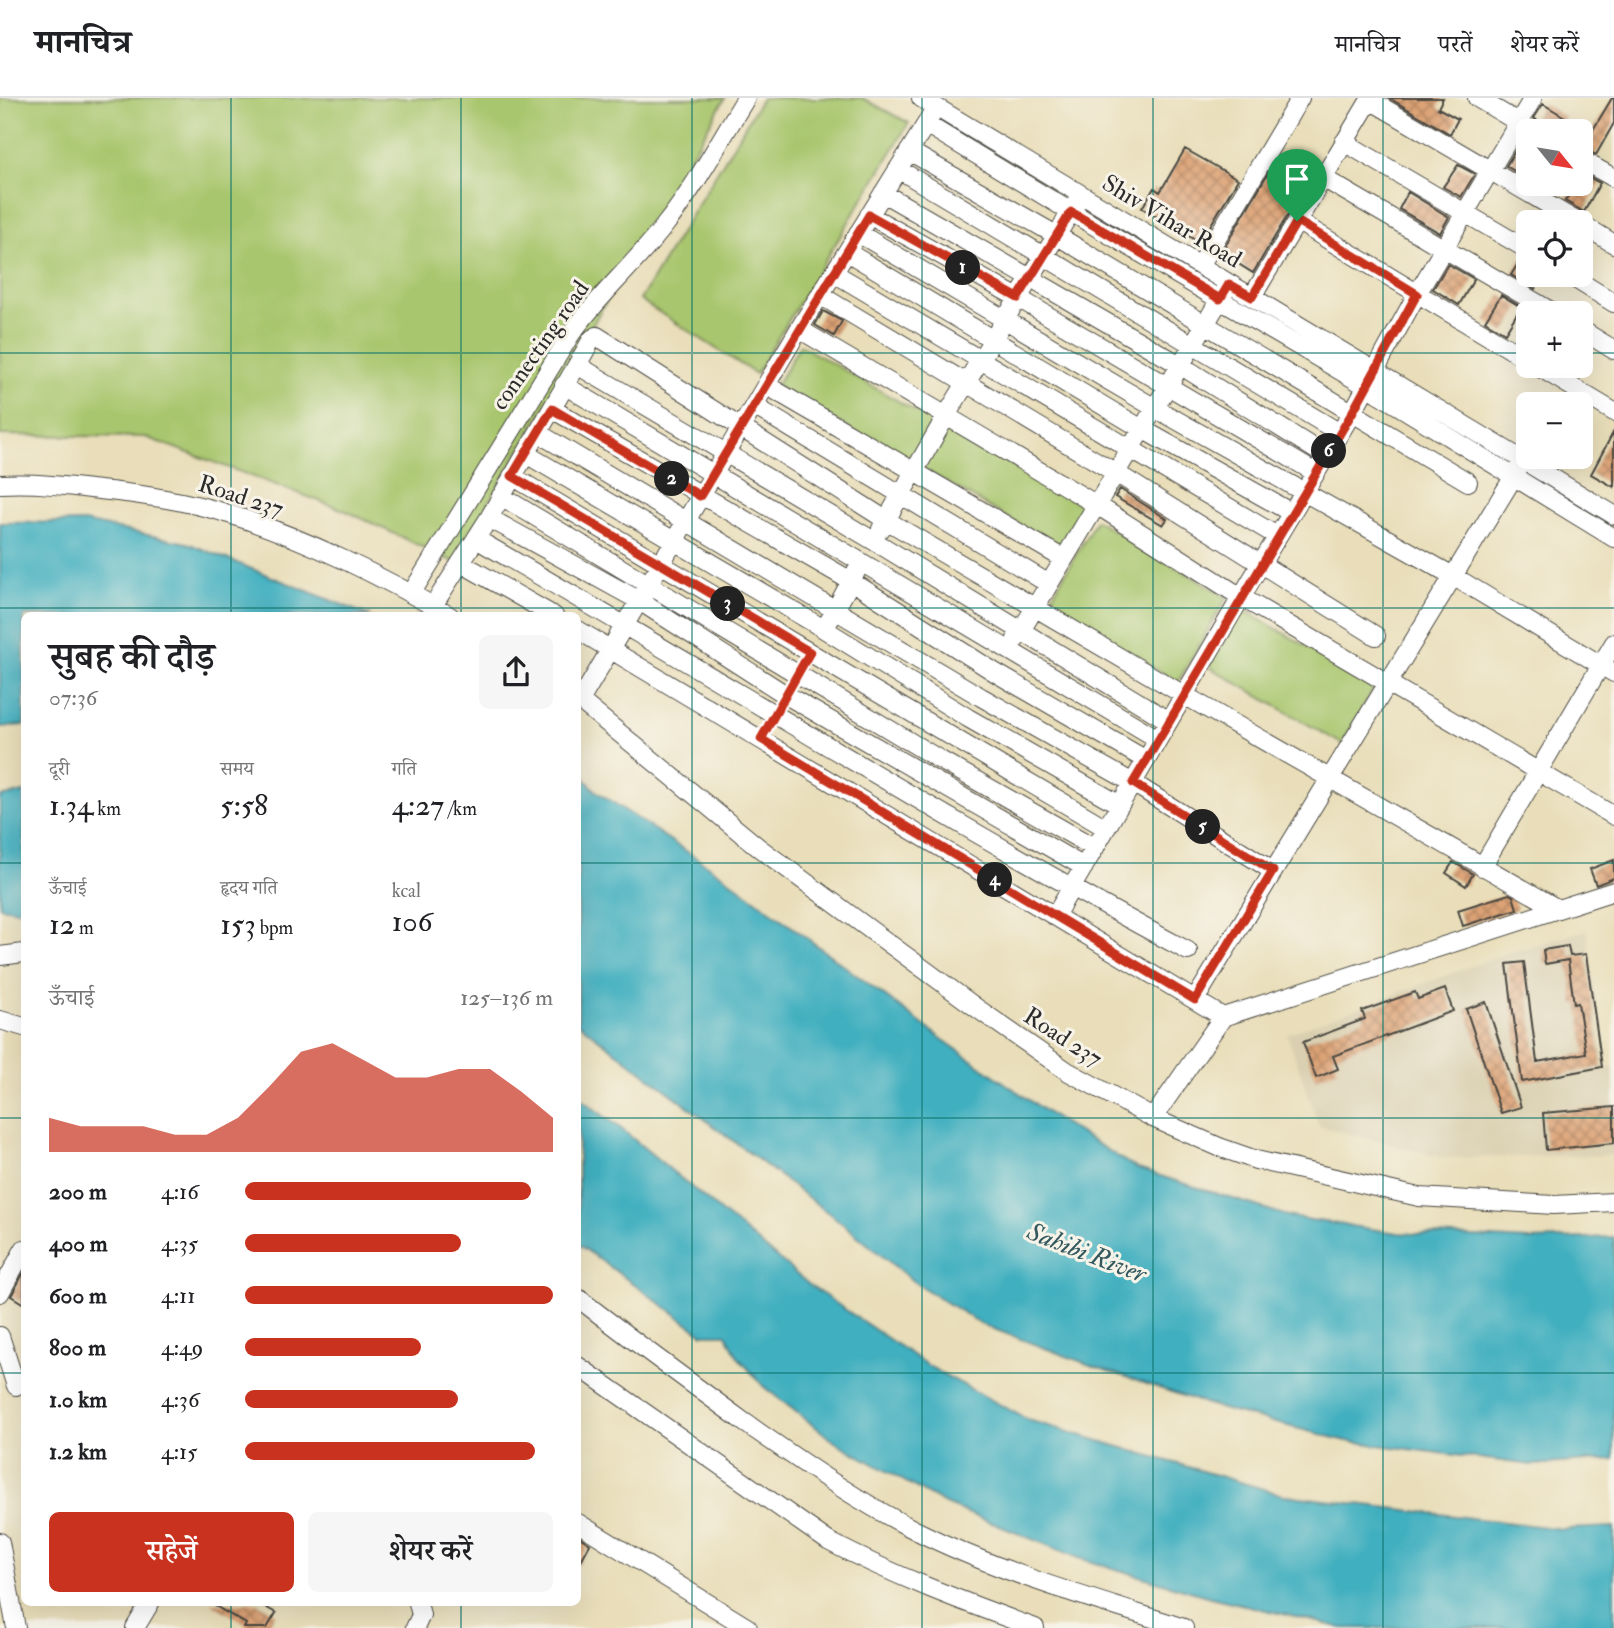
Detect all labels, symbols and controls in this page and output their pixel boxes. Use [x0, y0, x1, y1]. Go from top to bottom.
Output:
text: मानचित्र [35, 22, 131, 63]
text: मानचित्र [1335, 29, 1400, 60]
text: परतें [1438, 29, 1472, 60]
text: शेयर करें [1510, 29, 1579, 60]
north arrow [1516, 119, 1592, 196]
map controls [1516, 119, 1593, 469]
pin [1267, 149, 1327, 221]
icon: arrive [1278, 160, 1316, 198]
street label: Shiv Vihar Road [1096, 168, 1247, 275]
button: locate [1516, 210, 1593, 287]
pin: 1 [946, 250, 981, 286]
text: 1 [959, 255, 966, 279]
street label: connecting road [484, 274, 597, 416]
button: + [1516, 301, 1593, 378]
button: − [1516, 392, 1593, 469]
pin: 6 [1312, 434, 1346, 468]
text: 6 [1324, 438, 1333, 462]
pin: 2 [654, 462, 690, 496]
text: 2 [667, 466, 676, 490]
street label: Road 237 [194, 468, 287, 525]
pin: 3 [710, 587, 746, 622]
text: 3 [724, 591, 731, 615]
text: सुबह की दौड़ [49, 633, 215, 681]
button: share [479, 635, 553, 709]
text: 07:36 [49, 683, 97, 712]
text: दूरी [49, 757, 70, 781]
text: समय [220, 757, 254, 781]
text: गति [392, 757, 417, 781]
text: 1.34 [49, 787, 93, 824]
text: 5:58 [220, 787, 268, 824]
text: 4:27 [392, 787, 444, 824]
text: km [93, 797, 121, 821]
text: /km [444, 797, 477, 821]
pin: 5 [1186, 810, 1220, 844]
text: 5 [1198, 814, 1207, 838]
pin: 4 [978, 862, 1012, 898]
text: 4 [989, 867, 1000, 891]
text: ऊँचाई [49, 876, 86, 900]
text: हृदय गति [220, 876, 278, 900]
text: kcal [392, 879, 421, 903]
text: 106 [392, 903, 433, 940]
text: 12 [49, 906, 75, 943]
text: 153 [220, 906, 256, 943]
text: m [75, 916, 94, 940]
text: bpm [256, 916, 293, 940]
text: ऊँचाई [49, 983, 94, 1012]
text: 125–136 m [460, 983, 553, 1012]
street label: Road 237 [1018, 1001, 1108, 1074]
text: 200 m [49, 1177, 107, 1206]
text: 4:16 [161, 1177, 199, 1206]
water label: Sahibi River [1022, 1215, 1152, 1291]
text: 400 m [49, 1229, 108, 1258]
text: 4:35 [161, 1229, 198, 1258]
text: 600 m [49, 1281, 107, 1310]
text: 4:11 [161, 1281, 196, 1310]
text: 800 m [49, 1333, 106, 1362]
text: 4:49 [161, 1333, 203, 1362]
text: 1.0 km [49, 1385, 107, 1414]
text: 4:36 [161, 1385, 200, 1414]
text: 1.2 km [49, 1437, 107, 1466]
text: 4:15 [161, 1437, 197, 1466]
button: सहेजें [49, 1512, 294, 1592]
button: शेयर करें [308, 1512, 553, 1592]

